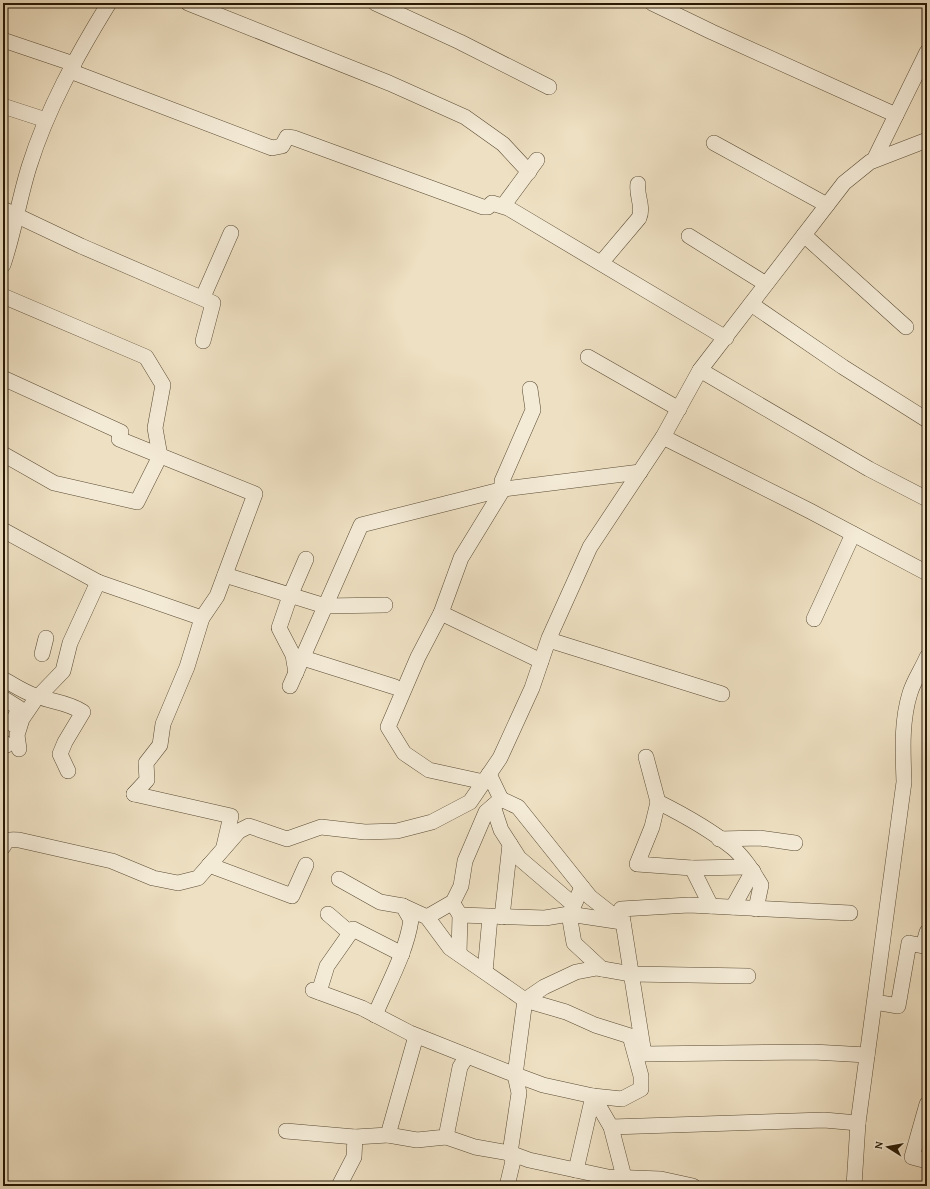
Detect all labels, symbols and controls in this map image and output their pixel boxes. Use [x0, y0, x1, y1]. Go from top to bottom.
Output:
north arrow [868, 1127, 908, 1167]
text: N [870, 1139, 887, 1150]

